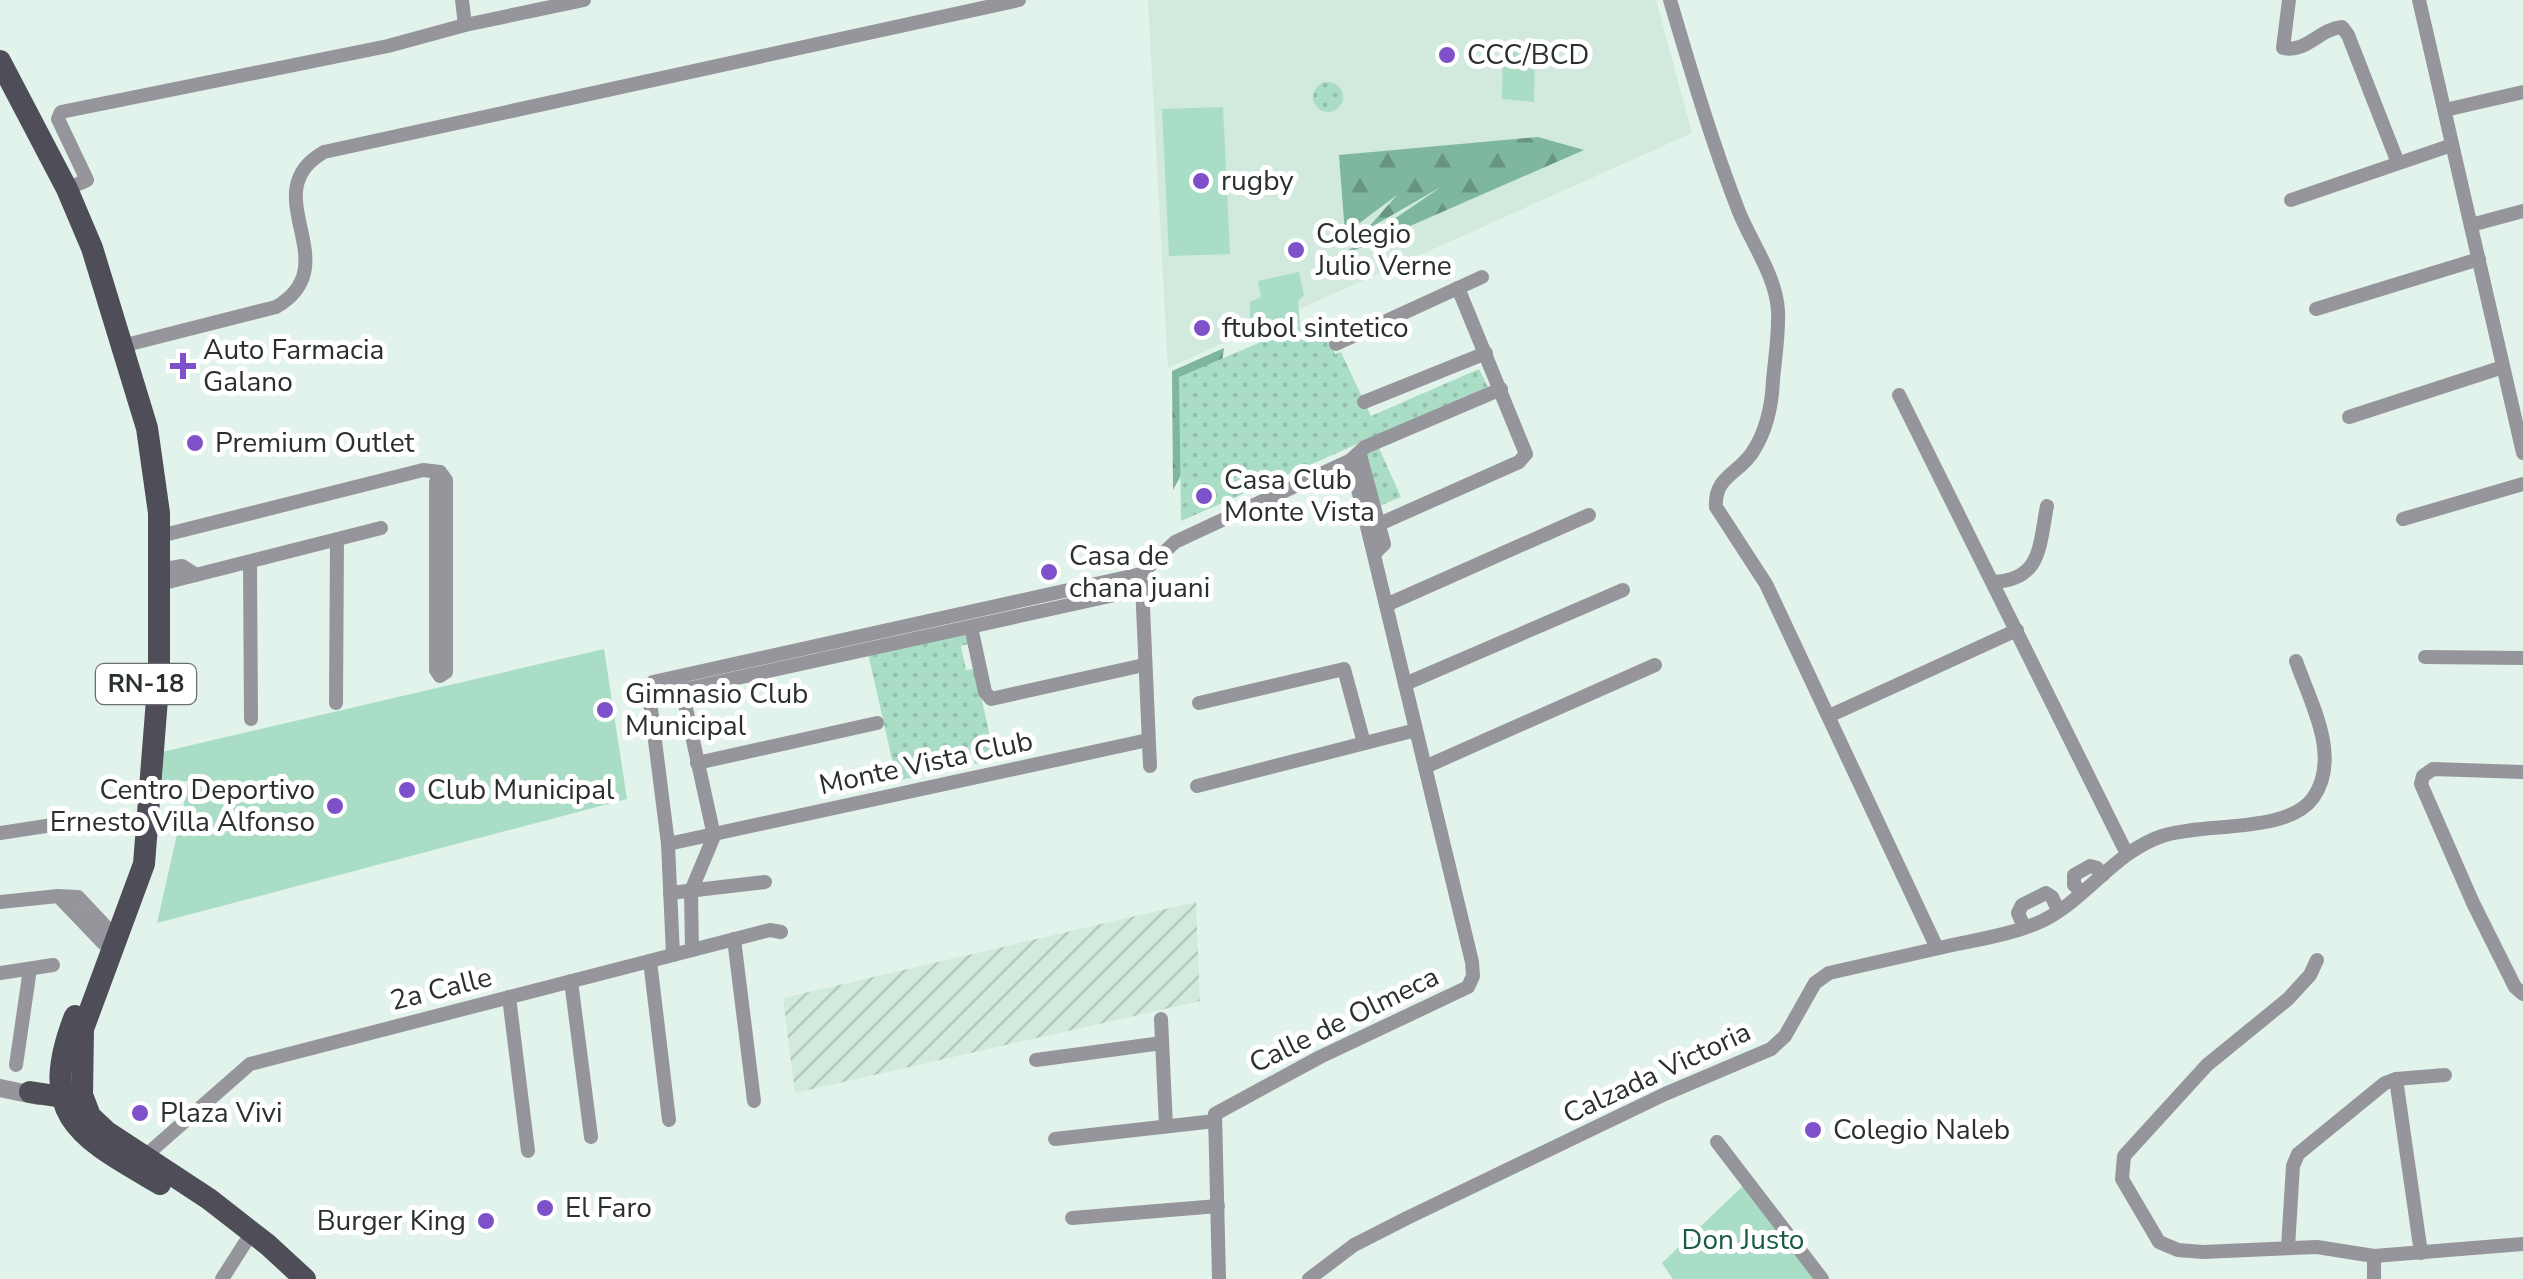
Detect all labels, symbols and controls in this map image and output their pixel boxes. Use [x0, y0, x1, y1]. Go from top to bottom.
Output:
place label: CCC/BCD [1467, 36, 1589, 74]
marker: CCC/BCD [1436, 44, 1458, 66]
place label: rugby [1221, 162, 1294, 200]
marker: rugby [1190, 170, 1212, 192]
place label: Colegio Julio Verne [1315, 215, 1452, 285]
marker: Colegio Julio Verne [1285, 239, 1307, 261]
place label: ftubol sintetico [1222, 309, 1409, 347]
marker: ftubol sintetico [1191, 317, 1213, 339]
place label: Auto Farmacia Galano [203, 331, 384, 401]
marker: Auto Farmacia Galano [172, 355, 194, 377]
place label: Premium Outlet [215, 424, 415, 462]
marker: Premium Outlet [184, 432, 206, 454]
place label: Casa Club Monte Vista [1224, 461, 1375, 531]
marker: Casa Club Monte Vista [1193, 485, 1215, 507]
place label: Casa de chana juani [1069, 537, 1210, 607]
marker: Casa de chana juani [1038, 561, 1060, 583]
road number: RN-18 [96, 664, 196, 704]
place label: Gimnasio Club Municipal [625, 675, 808, 745]
marker: Gimnasio Club Municipal [594, 699, 616, 721]
street label: Monte Vista Club [816, 722, 1036, 804]
place label: Centro Deportivo Ernesto Villa Alfonso [50, 771, 315, 841]
place label: Club Municipal [427, 771, 615, 809]
marker: Club Municipal [396, 779, 418, 801]
marker: Centro Deportivo Ernesto Villa Alfonso [324, 795, 346, 817]
street label: 2a Calle [386, 958, 496, 1020]
street label: Calle de Olmeca [1243, 958, 1445, 1082]
street label: Calzada Victoria [1557, 1013, 1757, 1133]
place label: Plaza Vivi [160, 1094, 282, 1132]
marker: Plaza Vivi [129, 1102, 151, 1124]
place label: Colegio Naleb [1833, 1111, 2010, 1149]
marker: Colegio Naleb [1802, 1119, 1824, 1141]
place label: El Faro [565, 1189, 652, 1227]
marker: El Faro [534, 1197, 556, 1219]
place label: Burger King [317, 1202, 466, 1240]
marker: Burger King [475, 1210, 497, 1232]
park label: Don Justo [1682, 1221, 1804, 1259]

